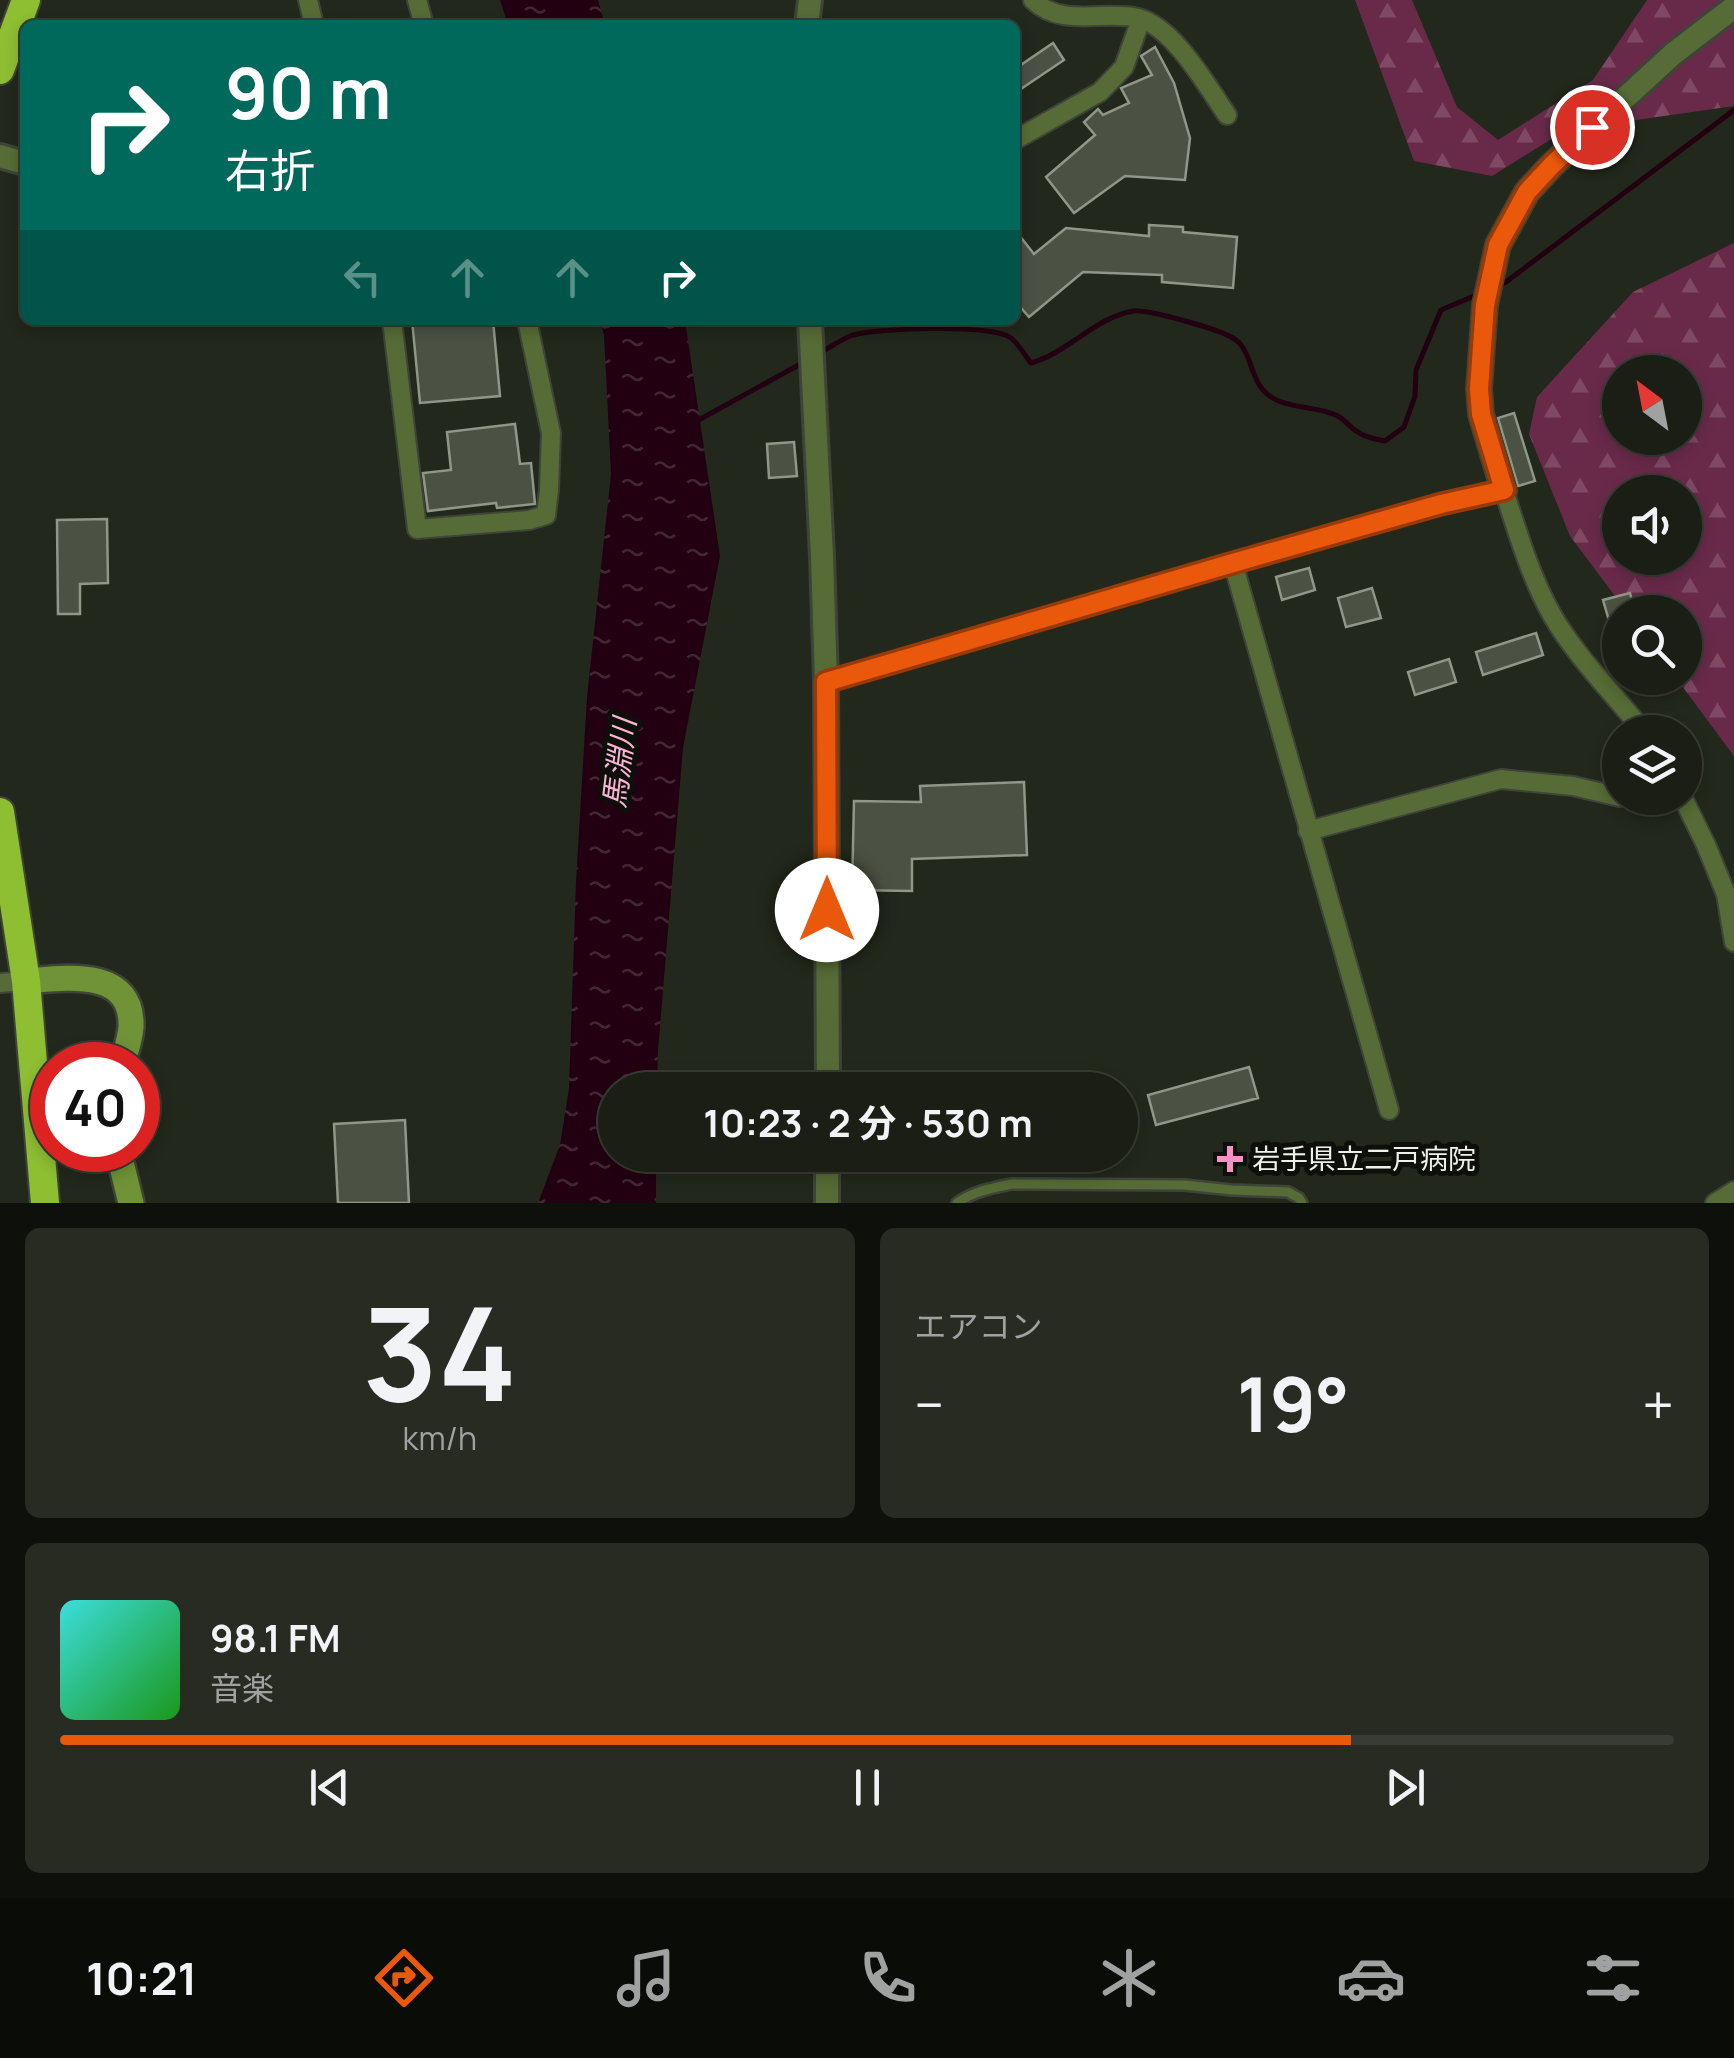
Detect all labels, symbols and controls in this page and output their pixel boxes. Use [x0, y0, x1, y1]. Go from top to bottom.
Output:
text: 90 m [225, 44, 392, 140]
icon: right [60, 60, 190, 190]
pin [1550, 85, 1635, 170]
icon: arrive [1565, 100, 1620, 155]
text: 右折 [225, 139, 315, 201]
icon: left [335, 250, 390, 305]
icon: ahead [440, 250, 495, 305]
icon: ahead [545, 250, 600, 305]
icon: right [650, 250, 705, 305]
north arrow [1602, 355, 1702, 455]
map controls [1602, 355, 1702, 815]
button: sound [1602, 475, 1702, 575]
button: search [1602, 595, 1702, 695]
water label: 馬淵川 [593, 713, 645, 810]
button: layers [1602, 715, 1702, 815]
position arrow [775, 858, 879, 962]
speed limit sign: 40 [30, 1042, 160, 1172]
text: 10:23 · 2 分 · 530 m [703, 1096, 1033, 1148]
place label: 岩手県立二戸病院 [1252, 1139, 1476, 1177]
marker: 岩手県立二戸病院 [1217, 1146, 1243, 1172]
text: 34 [362, 1262, 517, 1440]
text: エアコン [915, 1304, 1043, 1348]
text: 19° [1237, 1352, 1350, 1455]
text: − [915, 1366, 944, 1442]
text: + [1642, 1366, 1674, 1442]
text: km/h [403, 1416, 477, 1460]
text: 98.1 FM [210, 1611, 341, 1663]
text: 音楽 [210, 1666, 274, 1710]
icon: previous [302, 1760, 357, 1815]
icon: pause [840, 1760, 895, 1815]
icon: next [1378, 1760, 1433, 1815]
icon: directions [369, 1943, 439, 2013]
icon: music [611, 1943, 681, 2013]
icon: phone [853, 1943, 923, 2013]
icon: climate [1094, 1943, 1164, 2013]
icon: car [1336, 1943, 1406, 2013]
icon: filters [1578, 1943, 1648, 2013]
text: 10:21 [86, 1947, 197, 2009]

